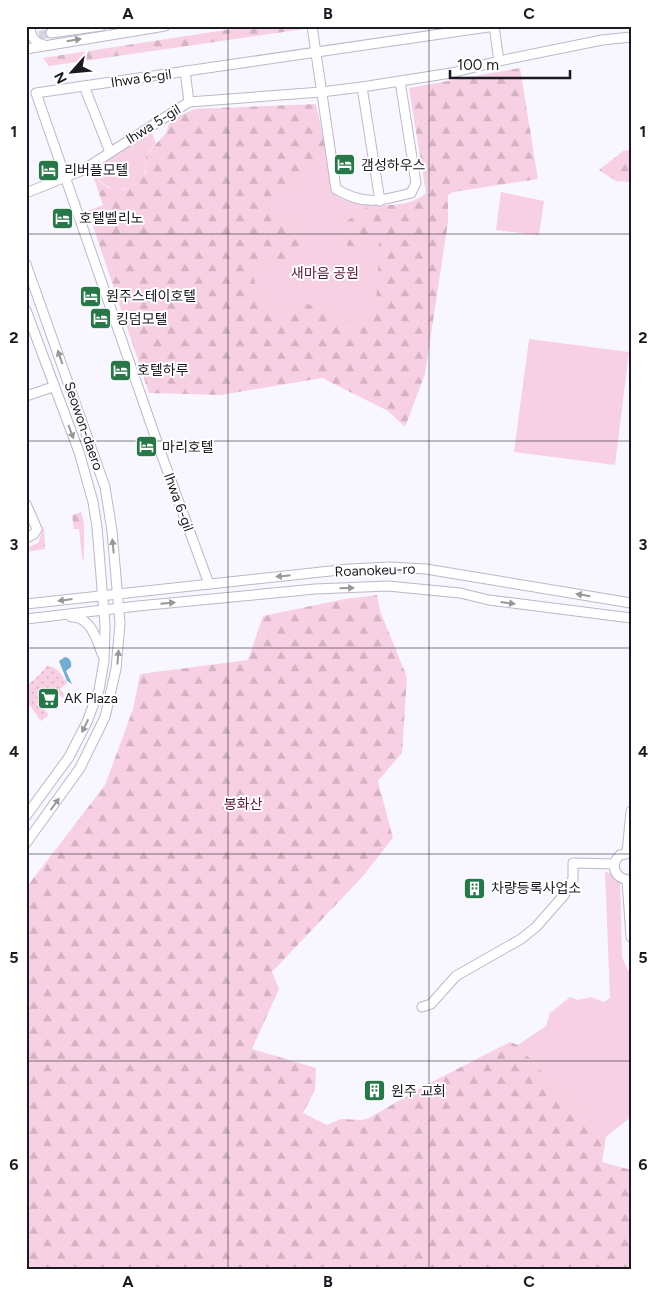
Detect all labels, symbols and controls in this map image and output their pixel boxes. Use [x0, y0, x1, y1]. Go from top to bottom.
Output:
text: A [122, 4, 134, 23]
text: B [323, 4, 333, 23]
text: C [523, 4, 535, 23]
one-way arrow [67, 36, 83, 44]
north arrow [48, 48, 98, 98]
scale bar [450, 48, 570, 80]
text: 100 m [457, 56, 499, 74]
street label: Ihwa 6-gil [110, 66, 173, 91]
text: N [51, 69, 71, 86]
street label: Ihwa 5-gil [123, 101, 184, 148]
text: 1 [11, 122, 17, 141]
text: 1 [640, 122, 646, 141]
hotel icon: 갬성하우스 [333, 153, 357, 177]
place label: 갬성하우스 [361, 157, 426, 174]
hotel icon: 리버플모텔 [36, 158, 60, 182]
place label: 리버플모텔 [64, 162, 128, 179]
hotel icon: 호텔벨리노 [51, 206, 75, 230]
place label: 호텔벨리노 [79, 210, 144, 227]
park label: 새마음 공원 [291, 265, 359, 282]
hotel icon: 원주스테이호텔 [78, 284, 102, 308]
place label: 원주스테이호텔 [106, 288, 196, 305]
hotel icon: 킹덤모텔 [88, 307, 112, 331]
place label: 킹덤모텔 [116, 311, 168, 328]
text: 2 [9, 328, 19, 347]
text: 2 [638, 328, 648, 347]
one-way arrow [56, 349, 64, 364]
hotel icon: 호텔하루 [109, 358, 133, 382]
place label: 호텔하루 [137, 362, 189, 379]
street label: Seowon-daero [60, 380, 107, 473]
one-way arrow [67, 425, 75, 440]
hotel icon: 마리호텔 [134, 435, 158, 459]
place label: 마리호텔 [162, 439, 214, 456]
street label: Ihwa 6-gil [160, 470, 197, 534]
text: 3 [10, 535, 19, 554]
text: 3 [639, 535, 648, 554]
one-way arrow [109, 538, 117, 554]
street label: Roanokeu-ro [334, 561, 416, 580]
one-way arrow [275, 572, 291, 580]
one-way arrow [339, 583, 355, 591]
one-way arrow [574, 591, 590, 599]
one-way arrow [56, 596, 72, 604]
one-way arrow [160, 599, 176, 607]
one-way arrow [501, 599, 517, 607]
one-way arrow [114, 648, 122, 664]
supermarket icon: AK Plaza [36, 686, 60, 710]
place label: AK Plaza [64, 690, 118, 707]
one-way arrow [81, 719, 89, 733]
text: 4 [9, 742, 19, 761]
text: 4 [638, 742, 648, 761]
park label: 봉화산 [224, 796, 262, 813]
one-way arrow [49, 798, 60, 811]
building icon: 차량등록사업소 [463, 876, 487, 900]
place label: 차량등록사업소 [491, 880, 581, 897]
text: 5 [9, 948, 19, 967]
text: 5 [638, 948, 648, 967]
building icon: 원주 교회 [363, 1079, 387, 1103]
place label: 원주 교회 [391, 1083, 446, 1100]
text: 6 [9, 1155, 19, 1174]
text: 6 [638, 1155, 648, 1174]
text: A [122, 1272, 134, 1291]
text: B [323, 1272, 333, 1291]
text: C [523, 1272, 535, 1291]

